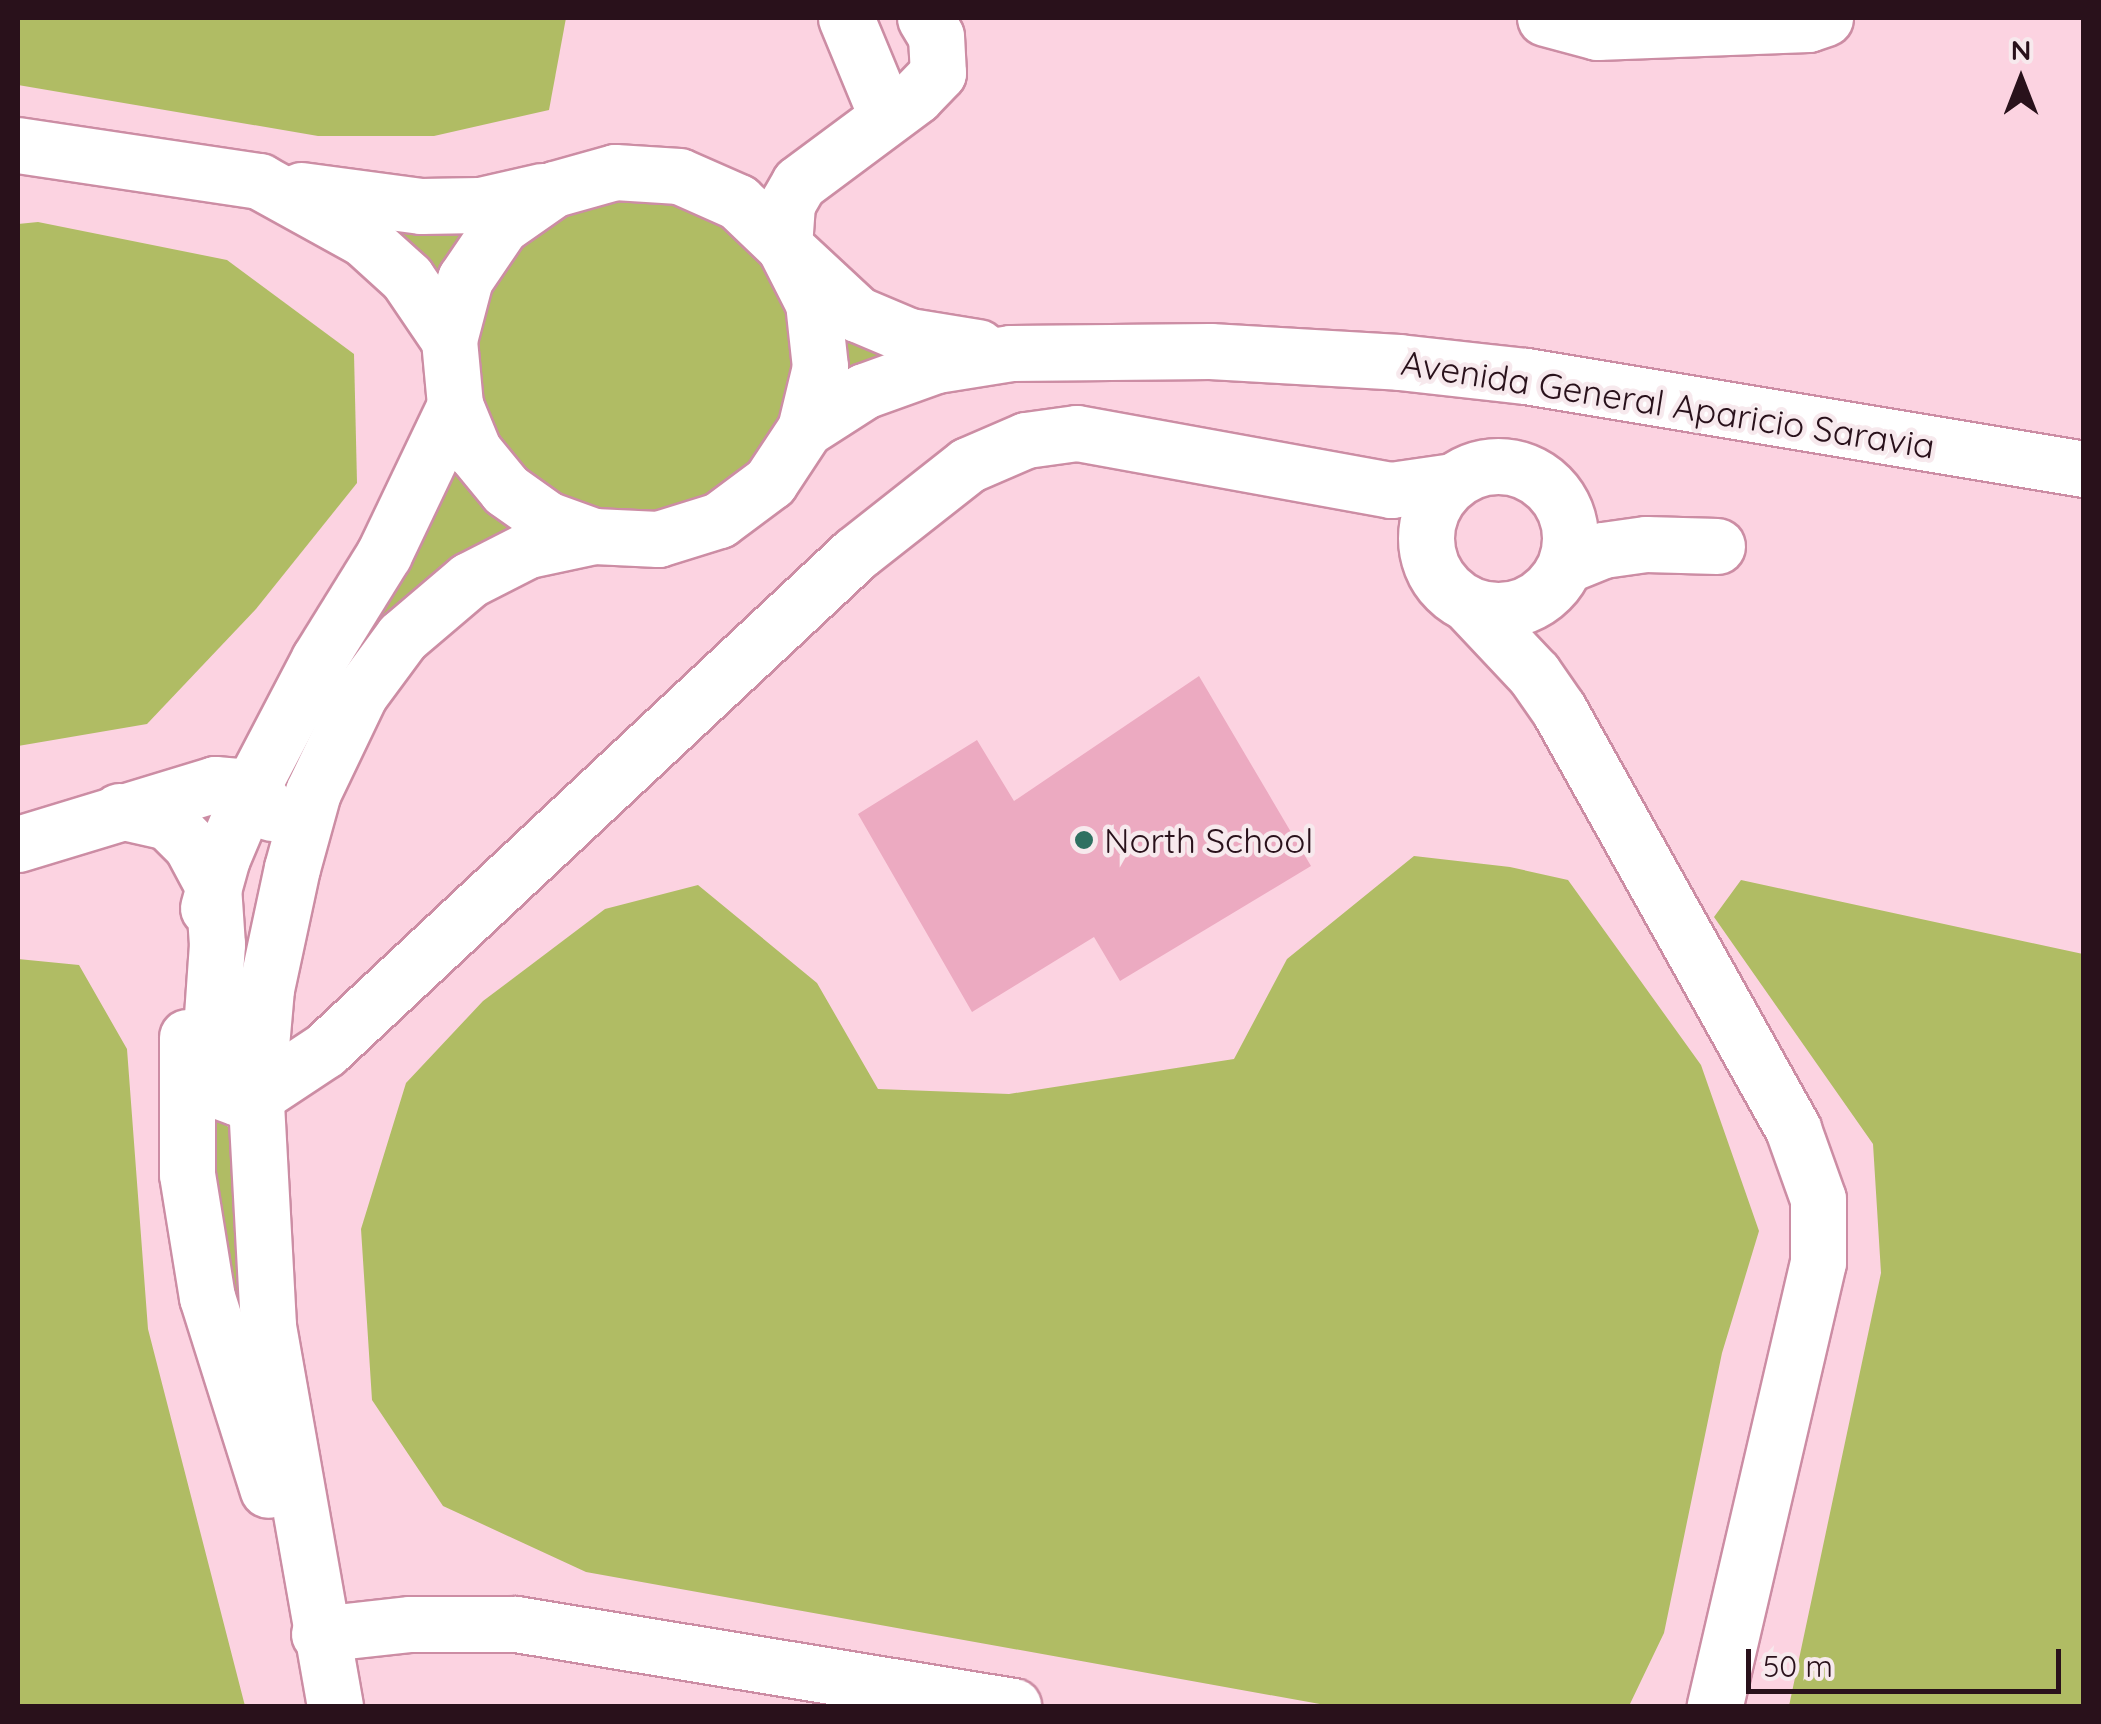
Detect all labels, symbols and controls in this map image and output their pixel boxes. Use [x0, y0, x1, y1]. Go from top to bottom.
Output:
north arrow [1971, 30, 2071, 130]
text: N [2011, 32, 2031, 67]
street label: Avenida General Aparicio Saravia [1398, 341, 1938, 467]
place label: North School [1104, 819, 1313, 861]
marker: North School [1073, 829, 1095, 851]
scale bar [1751, 1629, 2066, 1691]
text: 50 m [1763, 1647, 1833, 1685]

